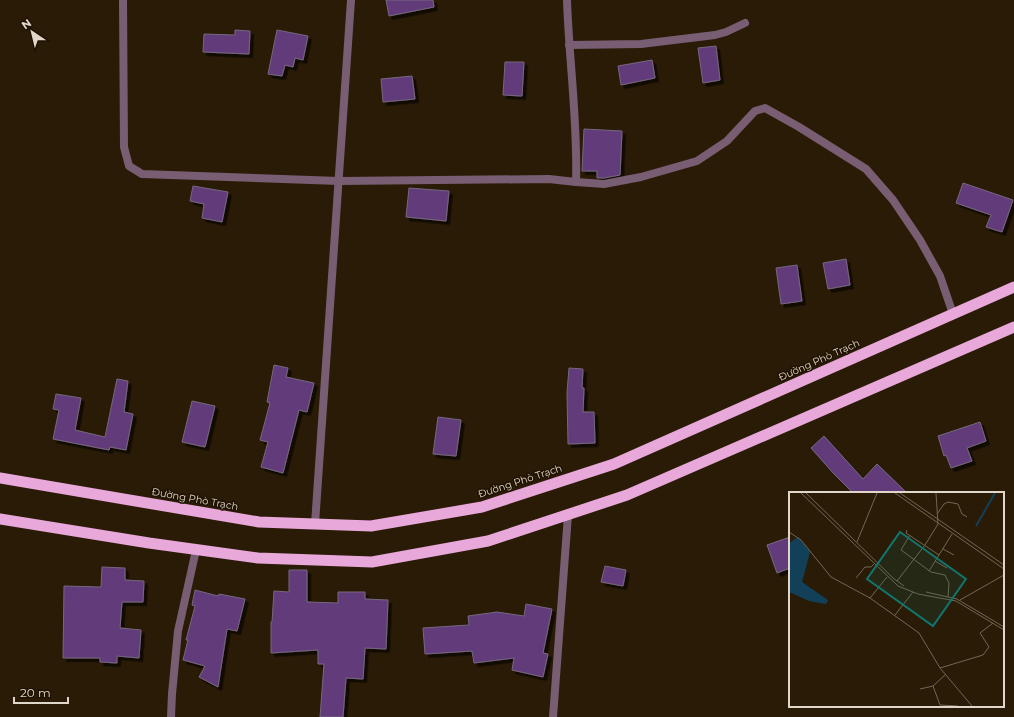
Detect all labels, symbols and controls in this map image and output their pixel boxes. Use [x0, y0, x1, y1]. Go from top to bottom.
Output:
north arrow [12, 12, 52, 52]
text: N [19, 16, 34, 32]
street label: Đường Phò Trạch [776, 336, 862, 384]
street label: Đường Phò Trạch [476, 461, 564, 501]
street label: Đường Phò Trạch [151, 485, 239, 513]
inset map [789, 492, 1004, 707]
scale bar [14, 679, 68, 705]
text: 20 m [20, 685, 51, 700]

